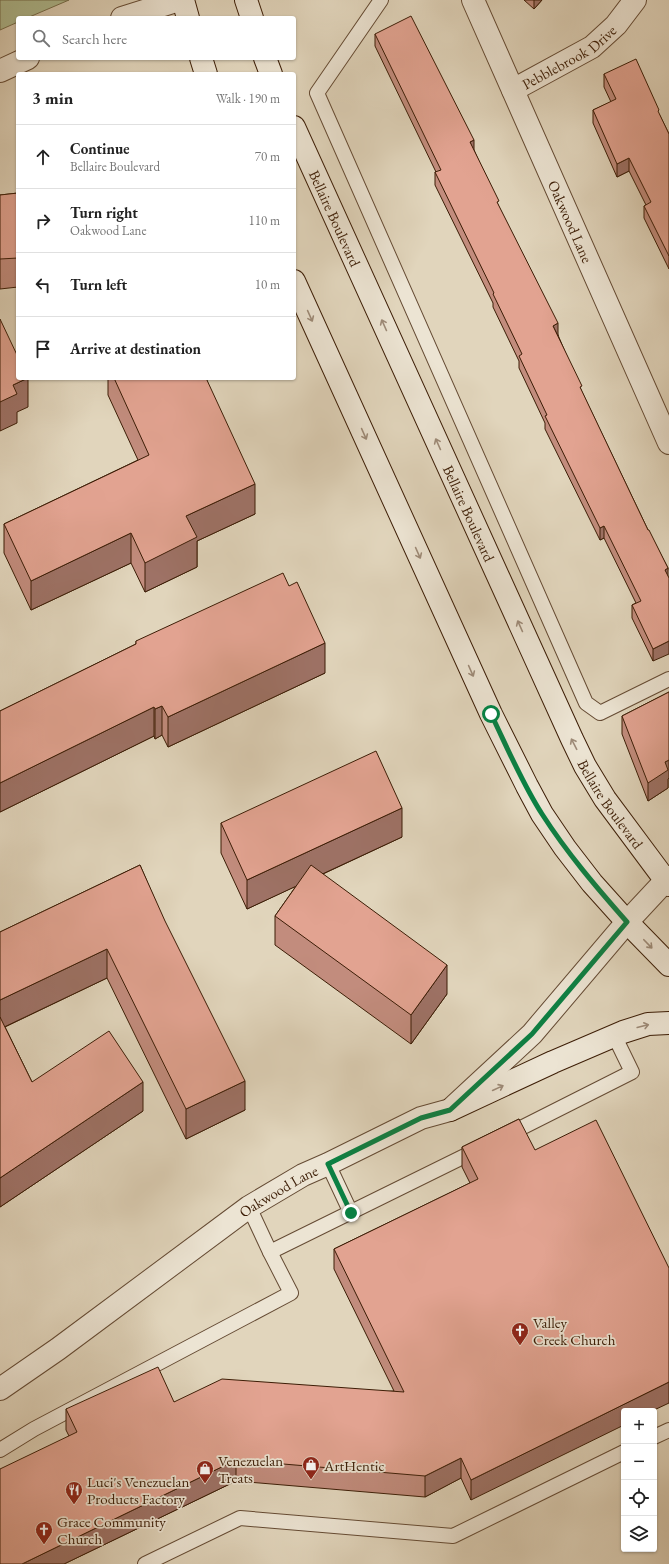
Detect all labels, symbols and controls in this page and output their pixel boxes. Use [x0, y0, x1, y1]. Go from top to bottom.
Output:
search box [16, 16, 296, 60]
street label: Pebblebrook Drive [518, 20, 620, 93]
icon: search [30, 27, 52, 49]
text: Search here [62, 29, 127, 48]
text: 3 min [32, 87, 73, 109]
text: Walk · 190 m [216, 90, 280, 107]
text: Continue [70, 139, 130, 158]
icon: ahead [32, 146, 54, 168]
text: 70 m [255, 148, 280, 165]
text: Bellaire Boulevard [70, 158, 160, 175]
street label: Bellaire Boulevard [305, 167, 366, 270]
street label: Oakwood Lane [544, 177, 598, 266]
text: Turn right [70, 203, 138, 222]
icon: right [32, 210, 54, 232]
text: 110 m [249, 212, 280, 229]
text: Oakwood Lane [70, 222, 147, 239]
icon: left [32, 274, 54, 296]
text: Turn left [70, 275, 127, 294]
text: 10 m [255, 276, 280, 293]
one-way arrow [307, 310, 314, 322]
one-way arrow [380, 320, 387, 332]
icon: arrive [32, 338, 54, 360]
text: Arrive at destination [70, 339, 201, 358]
one-way arrow [361, 428, 368, 440]
one-way arrow [434, 438, 441, 450]
street label: Bellaire Boulevard [439, 462, 500, 565]
one-way arrow [414, 546, 422, 558]
one-way arrow [516, 620, 523, 632]
one-way arrow [468, 665, 475, 677]
route start [482, 705, 500, 723]
one-way arrow [570, 739, 577, 751]
street label: Bellaire Boulevard [574, 756, 648, 853]
one-way arrow [643, 939, 653, 949]
one-way arrow [636, 1022, 649, 1029]
one-way arrow [492, 1084, 504, 1091]
street label: Oakwood Lane [235, 1160, 321, 1221]
route end [342, 1204, 360, 1222]
place label: Valley Creek Church [533, 1313, 616, 1349]
church icon: Valley Creek Church [510, 1321, 530, 1346]
map controls [621, 1408, 657, 1552]
button: + [621, 1408, 657, 1444]
button: − [621, 1444, 657, 1480]
place label: Venezuelan Treats [218, 1451, 283, 1487]
shop icon: ArtHentic [301, 1455, 321, 1480]
place label: ArtHentic [323, 1456, 385, 1475]
shop icon: Venezuelan Treats [195, 1459, 215, 1484]
place label: Luci's Venezuelan Products Factory [87, 1472, 189, 1508]
restaurant icon: Luci's Venezuelan Products Factory [64, 1480, 84, 1505]
button: locate [621, 1480, 657, 1516]
place label: Grace Community Church [57, 1512, 166, 1548]
button: layers [621, 1516, 657, 1552]
church icon: Grace Community Church [34, 1520, 54, 1545]

